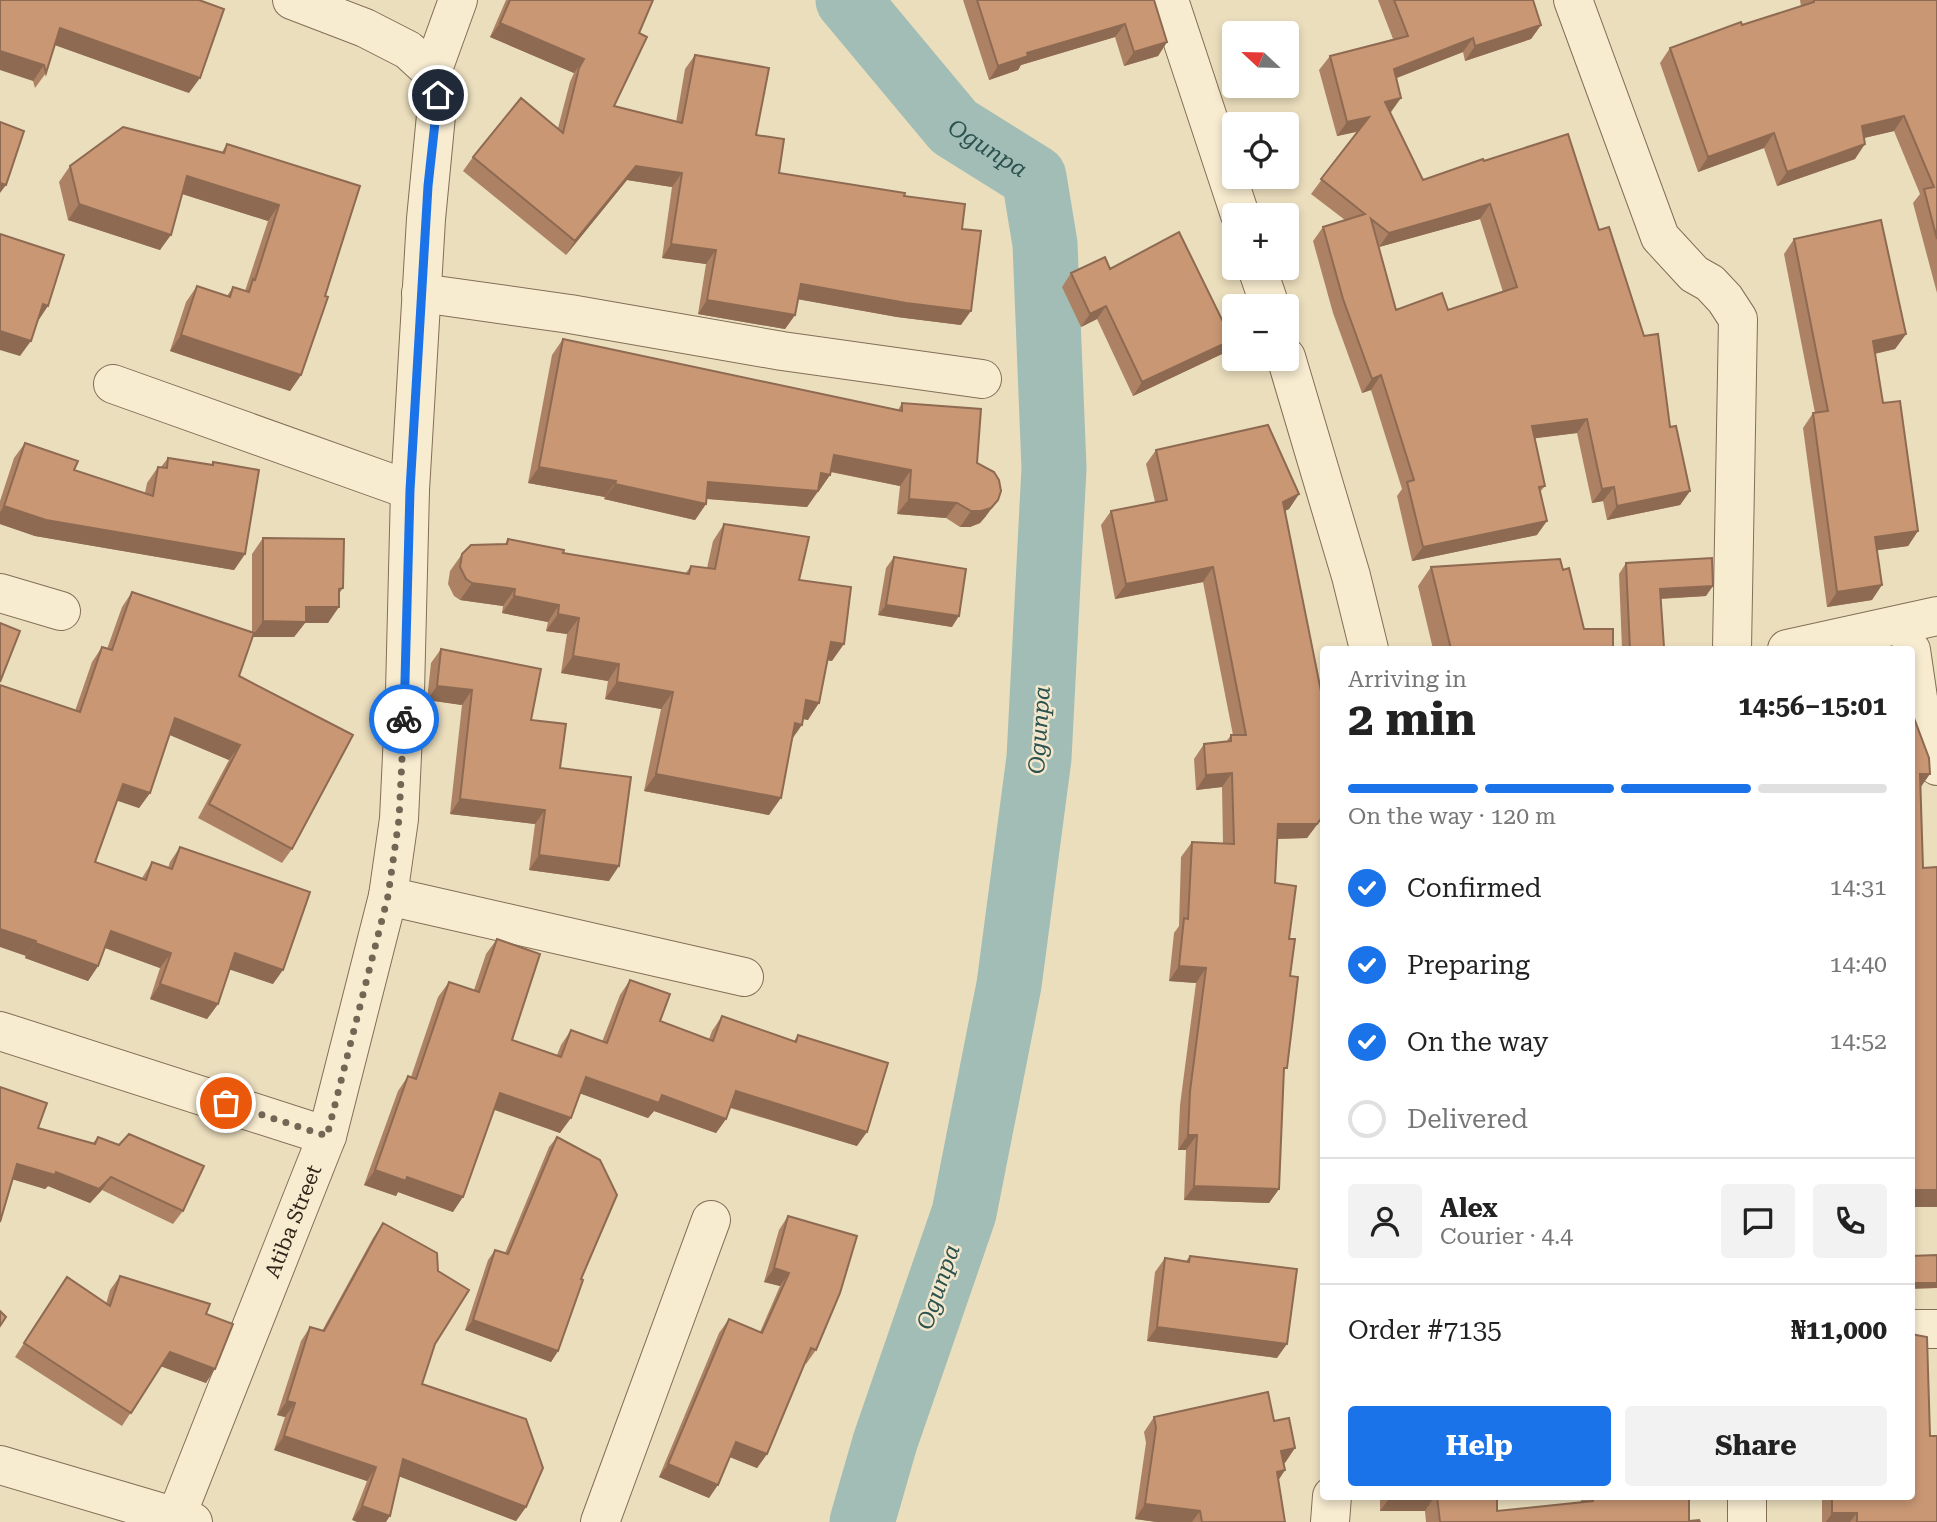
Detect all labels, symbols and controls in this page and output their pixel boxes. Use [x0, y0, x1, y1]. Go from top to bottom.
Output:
north arrow [1222, 21, 1298, 98]
map controls [1222, 21, 1299, 371]
pin [408, 65, 468, 125]
icon: home [419, 76, 457, 114]
button: locate [1222, 112, 1299, 189]
water label: Ogunpa [943, 114, 1032, 183]
button: + [1222, 203, 1299, 280]
button: − [1222, 294, 1299, 371]
text: Arriving in [1348, 666, 1467, 693]
courier [369, 684, 439, 754]
water label: Ogunpa [1023, 685, 1056, 775]
text: 14:56–15:01 [1738, 691, 1887, 721]
text: 2 min [1348, 692, 1476, 746]
icon: bike [385, 700, 423, 738]
text: On the way · 120 m [1348, 803, 1556, 830]
icon: check [1348, 869, 1386, 907]
text: Confirmed [1407, 873, 1542, 903]
text: 14:31 [1830, 874, 1887, 901]
icon: check [1348, 946, 1386, 984]
text: Preparing [1407, 950, 1530, 980]
text: 14:40 [1830, 951, 1887, 978]
icon: check [1348, 1023, 1386, 1061]
text: On the way [1407, 1027, 1548, 1057]
text: 14:52 [1830, 1028, 1887, 1055]
pin [196, 1073, 256, 1133]
icon: bag [207, 1084, 245, 1122]
text: Delivered [1407, 1104, 1528, 1134]
street label: Atiba Street [260, 1161, 326, 1281]
button: person [1348, 1184, 1422, 1258]
button: chat [1721, 1184, 1795, 1258]
button: phone [1813, 1184, 1887, 1258]
text: Alex [1440, 1193, 1498, 1223]
text: Courier · 4.4 [1440, 1223, 1573, 1250]
water label: Ogunpa [911, 1241, 966, 1333]
text: Order #7135 [1348, 1315, 1502, 1345]
text: ₦11,000 [1791, 1315, 1887, 1345]
button: Help [1348, 1406, 1611, 1486]
button: Share [1625, 1406, 1887, 1486]

